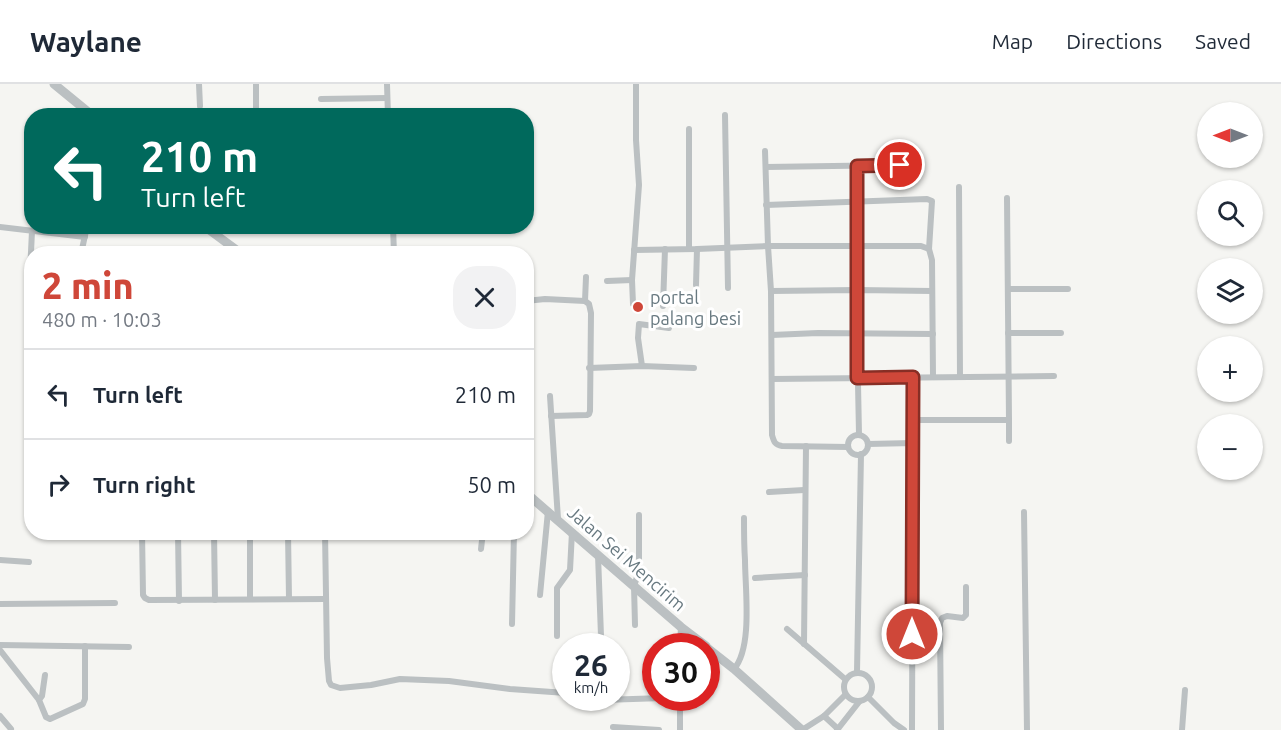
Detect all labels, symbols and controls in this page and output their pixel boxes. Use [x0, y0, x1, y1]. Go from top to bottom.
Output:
text: Waylane [30, 26, 142, 57]
text: Map [992, 29, 1033, 53]
text: Directions [1066, 29, 1162, 53]
text: Saved [1195, 29, 1251, 53]
north arrow [1197, 102, 1263, 168]
map controls [1197, 102, 1263, 480]
icon: left [42, 132, 120, 210]
text: 210 m [141, 133, 258, 180]
pin [874, 139, 925, 190]
icon: arrive [883, 148, 916, 181]
button: search [1197, 180, 1263, 246]
text: Turn left [141, 182, 245, 212]
button: layers [1197, 258, 1263, 324]
text: 2 min [42, 265, 134, 306]
button: close [453, 266, 516, 329]
place label: portal palang besi [650, 287, 741, 328]
marker: portal palang besi [631, 300, 645, 314]
text: 480 m · 10:03 [42, 308, 162, 331]
button: + [1197, 336, 1263, 402]
icon: left [42, 378, 75, 411]
text: Turn left [93, 382, 183, 407]
text: 210 m [455, 382, 516, 407]
button: − [1197, 414, 1263, 480]
icon: right [42, 468, 75, 501]
text: Turn right [93, 472, 195, 497]
text: 50 m [467, 472, 516, 497]
street label: Jalan Sei Mencirim [564, 501, 690, 615]
position arrow [880, 602, 944, 666]
speed limit sign: 30 [642, 633, 720, 711]
text: 26 [574, 648, 608, 682]
text: km/h [574, 679, 608, 696]

